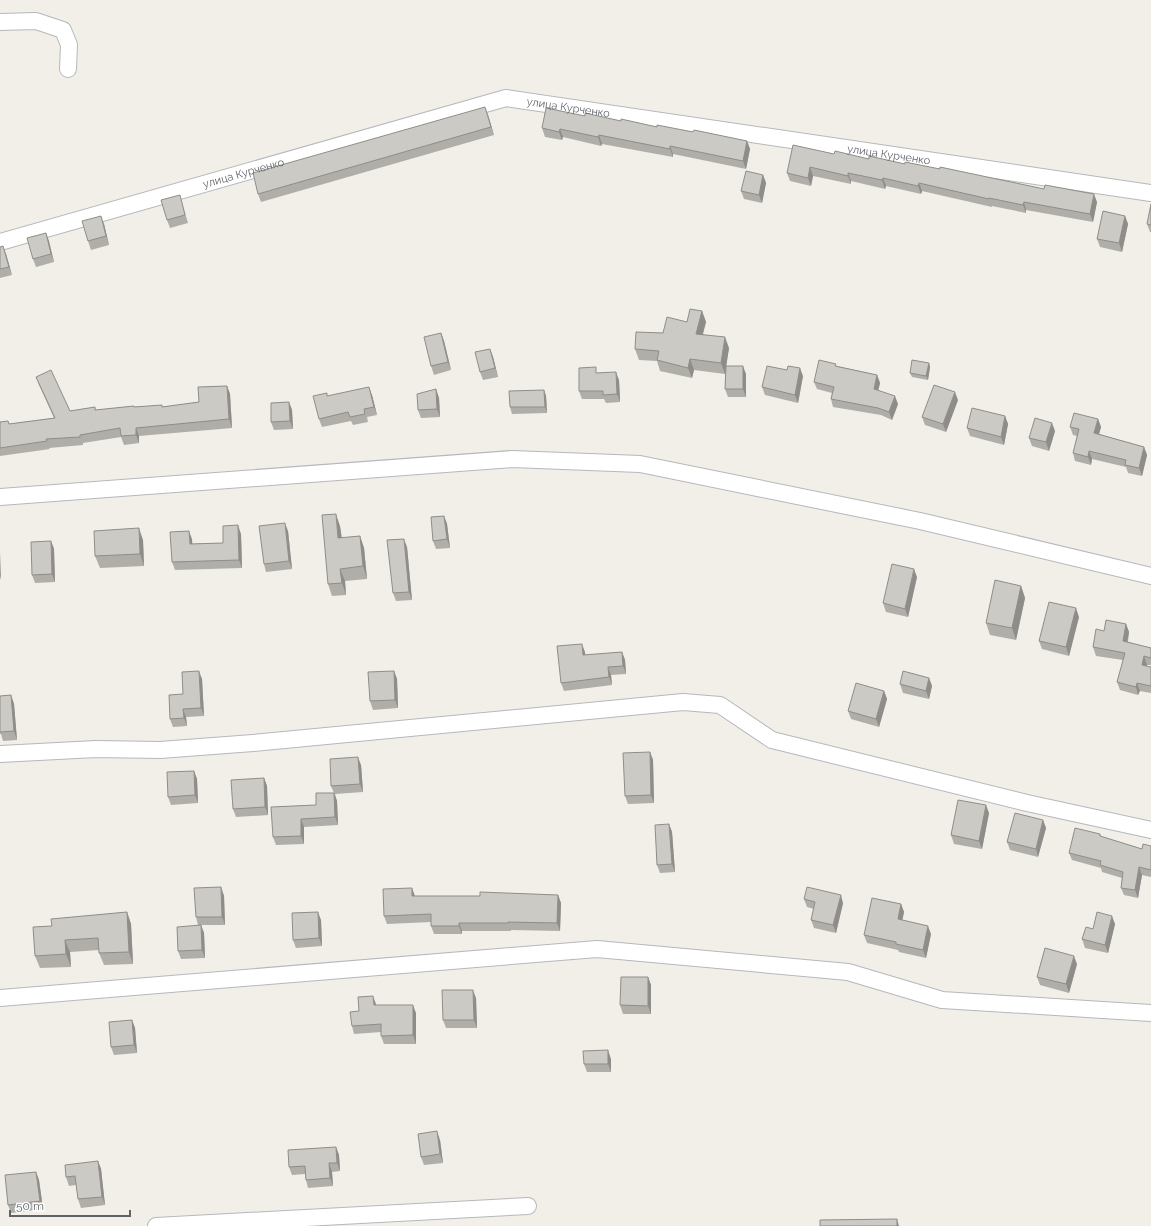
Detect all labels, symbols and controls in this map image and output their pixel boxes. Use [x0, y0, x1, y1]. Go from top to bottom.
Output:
street label: улица Курченко [526, 95, 611, 120]
street label: улица Курченко [846, 142, 932, 167]
street label: улица Курченко [201, 155, 286, 191]
scale bar [10, 1192, 130, 1218]
text: 50 m [16, 1199, 44, 1213]

